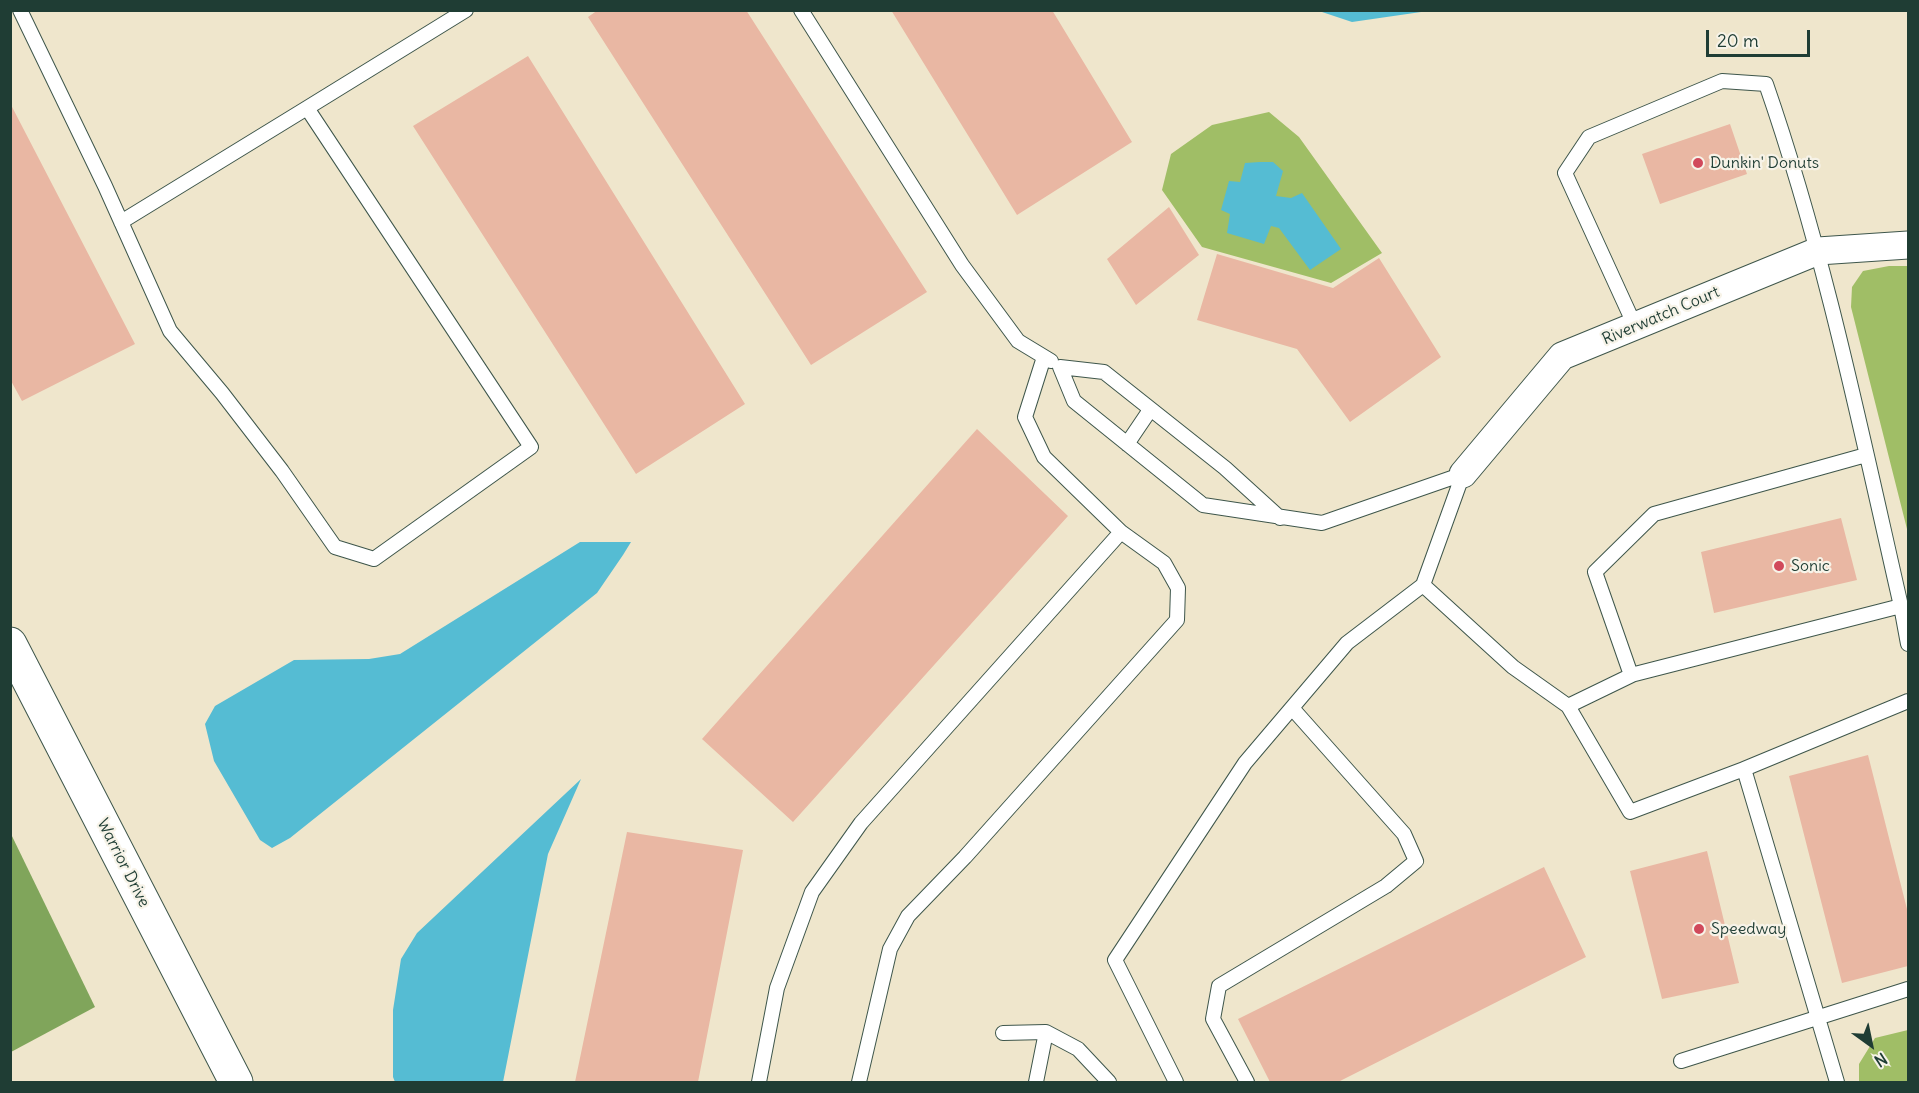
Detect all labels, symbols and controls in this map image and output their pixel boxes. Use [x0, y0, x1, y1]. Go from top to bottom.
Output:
scale bar [1709, 18, 1812, 56]
text: 20 m [1717, 29, 1759, 52]
place label: Dunkin' Donuts [1710, 153, 1819, 173]
marker: Dunkin' Donuts [1691, 156, 1705, 170]
street label: Riverwatch Court [1599, 283, 1723, 349]
place label: Sonic [1791, 556, 1830, 576]
marker: Sonic [1772, 559, 1786, 573]
street label: Warrior Drive [92, 815, 154, 911]
place label: Speedway [1711, 919, 1786, 939]
marker: Speedway [1692, 922, 1706, 936]
north arrow [1841, 1015, 1901, 1075]
text: N [1871, 1049, 1891, 1071]

